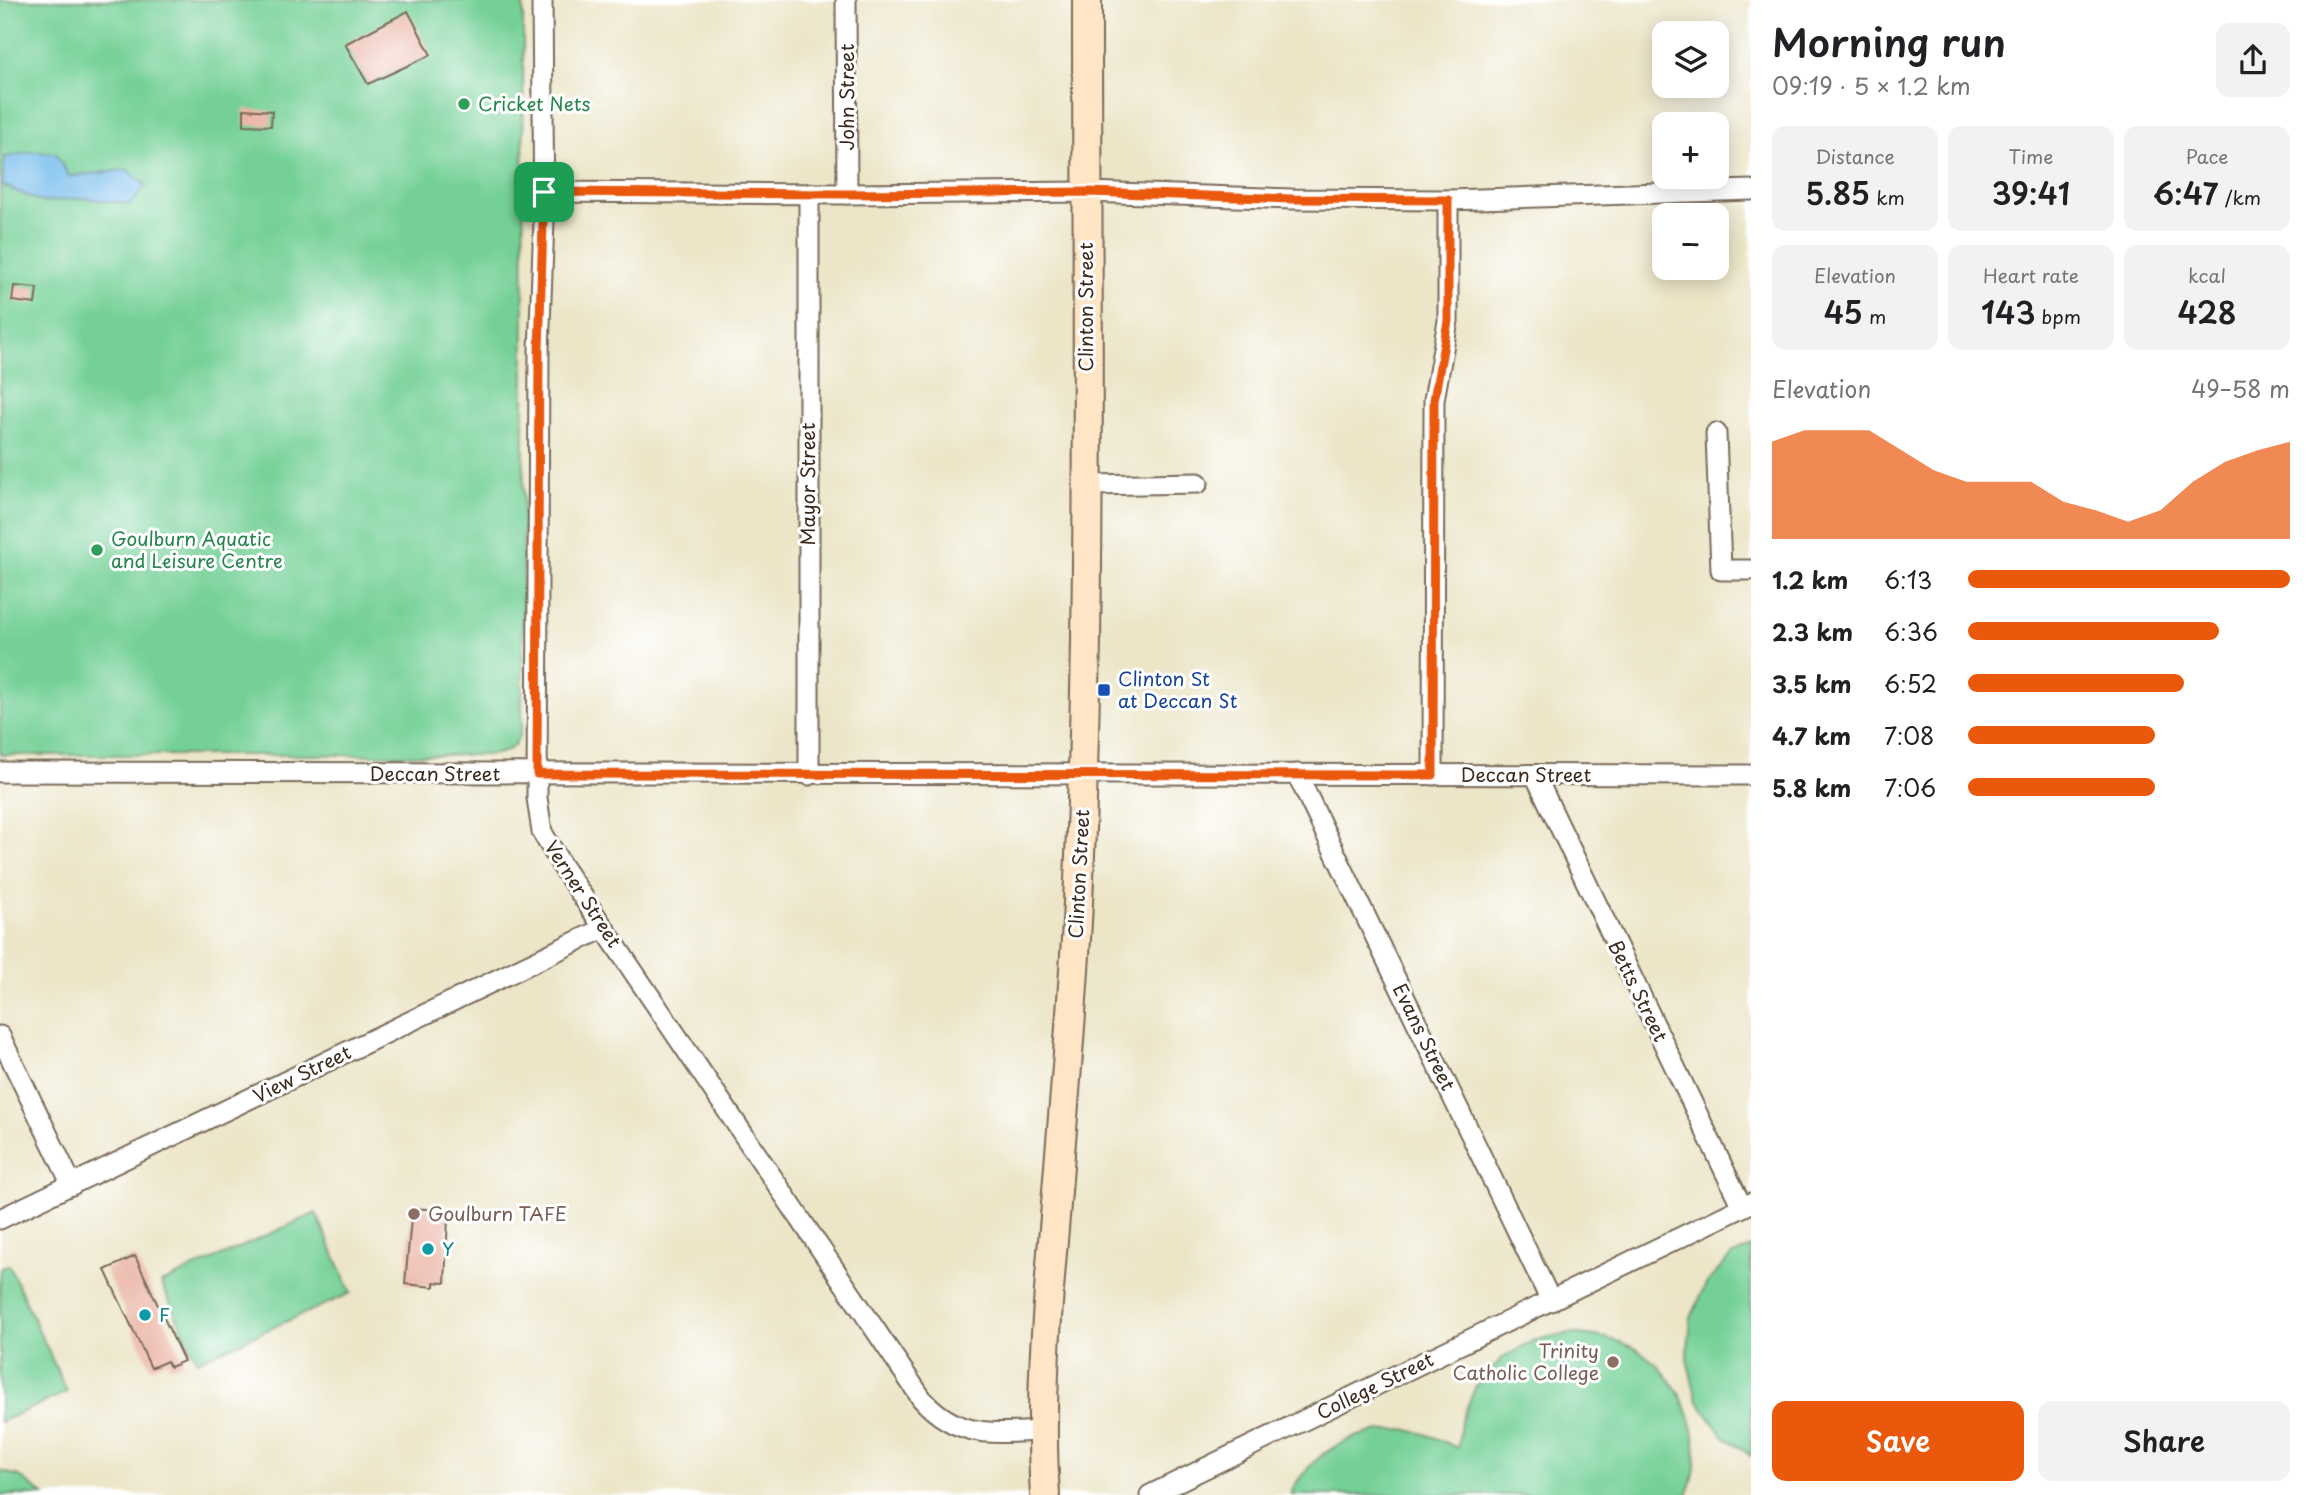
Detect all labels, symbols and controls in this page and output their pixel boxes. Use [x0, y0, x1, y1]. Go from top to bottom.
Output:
text: Morning run [1772, 13, 2006, 70]
map controls [1652, 21, 1729, 280]
button: layers [1652, 21, 1729, 98]
button: share [2216, 23, 2290, 97]
street label: John Street [832, 43, 860, 150]
text: 09:19 · 5 × 1.2 km [1772, 68, 1971, 103]
place label: Cricket Nets [478, 89, 591, 117]
marker: Cricket Nets [456, 96, 472, 112]
button: + [1652, 112, 1729, 189]
text: Distance [1815, 142, 1895, 170]
text: Time [2009, 142, 2053, 170]
text: Pace [2186, 142, 2228, 170]
pin [514, 162, 574, 222]
text: 5.85 [1805, 170, 1870, 215]
text: 39:41 [1992, 170, 2070, 215]
text: 6:47 [2153, 170, 2218, 215]
icon: arrive [525, 173, 563, 211]
text: km [1870, 183, 1905, 211]
text: /km [2218, 183, 2261, 211]
button: − [1652, 203, 1729, 280]
street label: Clinton Street [1071, 242, 1099, 372]
text: Elevation [1814, 261, 1896, 289]
text: Heart rate [1983, 261, 2079, 289]
text: kcal [2188, 261, 2226, 289]
text: 45 [1824, 289, 1863, 334]
text: 143 [1981, 289, 2035, 334]
text: 428 [2177, 289, 2237, 334]
text: m [1863, 302, 1886, 330]
text: bpm [2035, 302, 2081, 330]
text: Elevation [1772, 371, 1871, 406]
text: 49–58 m [2191, 371, 2290, 406]
street label: Mayor Street [793, 422, 821, 545]
place label: Goulburn Aquatic and Leisure Centre [111, 524, 283, 574]
marker: Goulburn Aquatic and Leisure Centre [89, 542, 105, 558]
text: 1.2 km [1772, 562, 1848, 597]
text: 6:13 [1884, 562, 1932, 597]
text: 2.3 km [1772, 614, 1853, 649]
text: 6:36 [1884, 614, 1938, 649]
place label: Clinton St at Deccan St [1118, 664, 1238, 714]
text: 3.5 km [1772, 666, 1852, 701]
text: 6:52 [1884, 666, 1937, 701]
marker: Clinton St at Deccan St [1096, 682, 1112, 698]
text: 4.7 km [1772, 718, 1851, 753]
text: 7:08 [1884, 718, 1935, 753]
street label: Deccan Street [370, 759, 501, 787]
street label: Deccan Street [1461, 760, 1592, 788]
text: 5.8 km [1772, 770, 1851, 805]
text: 7:06 [1884, 770, 1936, 805]
street label: Clinton Street [1061, 808, 1095, 939]
street label: Verner Street [539, 834, 629, 953]
street label: Betts Street [1602, 935, 1676, 1046]
street label: Evans Street [1387, 978, 1463, 1095]
street label: View Street [248, 1037, 356, 1109]
place label: Goulburn TAFE [428, 1199, 567, 1227]
marker: Goulburn TAFE [406, 1206, 422, 1222]
place label: Y [442, 1234, 454, 1262]
marker: Y [420, 1241, 436, 1257]
place label: F [159, 1300, 170, 1328]
marker: F [137, 1307, 153, 1323]
place label: Trinity Catholic College [1453, 1336, 1599, 1386]
street label: College Street [1311, 1345, 1438, 1426]
marker: Trinity Catholic College [1605, 1354, 1621, 1370]
button: Save [1772, 1401, 2024, 1481]
button: Share [2038, 1401, 2290, 1481]

